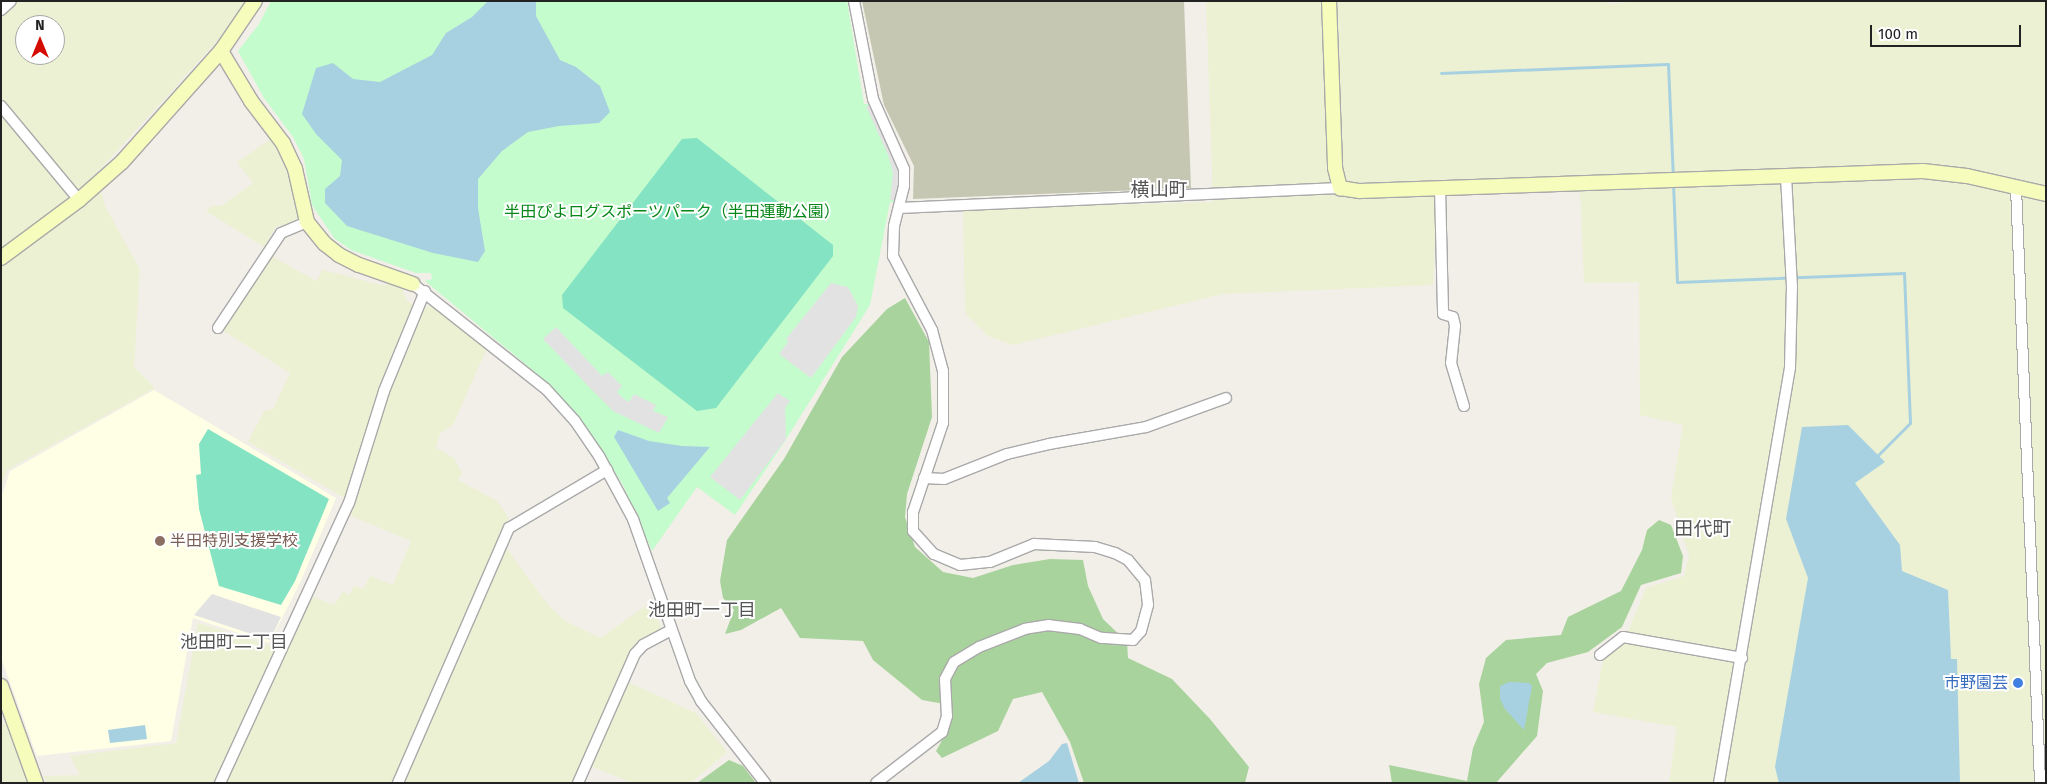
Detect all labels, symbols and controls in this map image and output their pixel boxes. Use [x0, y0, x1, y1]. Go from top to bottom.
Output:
north arrow [15, 15, 65, 65]
scale bar [1872, 15, 2023, 47]
text: N [35, 17, 45, 34]
text: 100 m [1878, 25, 1918, 43]
district label: 横山町 [1131, 179, 1187, 201]
park label: 半田ぴよログスポーツパーク（半田運動公園） [504, 202, 840, 222]
district label: 田代町 [1675, 518, 1731, 540]
place label: 半田特別支援学校 [170, 531, 298, 551]
marker: 半田特別支援学校 [154, 535, 166, 547]
district label: 池田町一丁目 [648, 599, 756, 621]
district label: 池田町二丁目 [180, 631, 288, 653]
place label: 市野園芸 [1944, 673, 2008, 693]
marker: 市野園芸 [2012, 677, 2024, 689]

